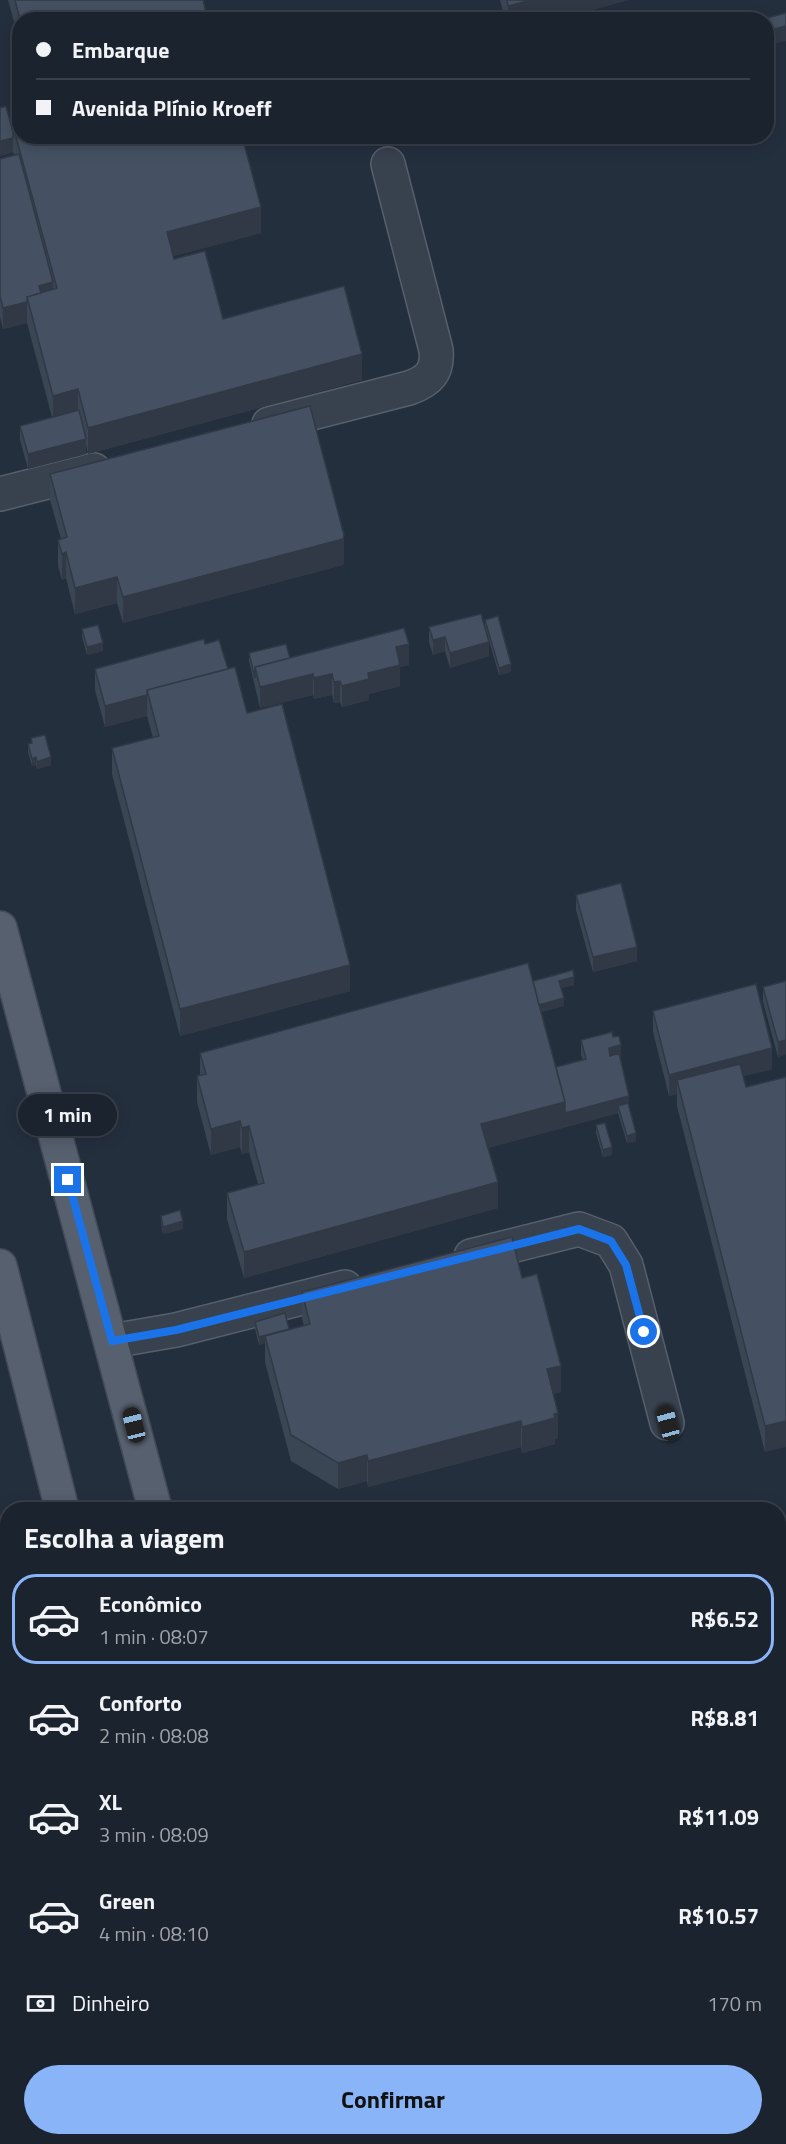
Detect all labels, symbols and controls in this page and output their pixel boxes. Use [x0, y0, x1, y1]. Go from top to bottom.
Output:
text: Embarque [72, 33, 169, 67]
text: Avenida Plínio Kroeff [72, 91, 272, 125]
callout: 1 min [19, 1093, 118, 1135]
text: 1 min [43, 1099, 92, 1130]
route end [54, 1166, 81, 1193]
route start [630, 1318, 657, 1345]
car [655, 1403, 681, 1443]
car [121, 1405, 147, 1445]
text: Escolha a viagem [24, 1517, 225, 1558]
text: Econômico [99, 1587, 202, 1621]
icon: car [27, 1592, 81, 1646]
text: R$6.52 [690, 1602, 759, 1636]
text: 1 min · 08:07 [99, 1621, 209, 1652]
text: Conforto [99, 1686, 182, 1720]
icon: car [27, 1691, 81, 1745]
text: R$8.81 [690, 1701, 759, 1735]
text: 2 min · 08:08 [99, 1720, 209, 1751]
text: XL [99, 1785, 122, 1819]
icon: car [27, 1790, 81, 1844]
text: R$11.09 [678, 1800, 759, 1834]
text: 3 min · 08:09 [99, 1819, 209, 1850]
text: Green [99, 1884, 155, 1918]
icon: car [27, 1889, 81, 1943]
text: R$10.57 [678, 1899, 759, 1933]
text: 4 min · 08:10 [99, 1918, 209, 1949]
text: Dinheiro [72, 1986, 150, 2020]
icon: cash [24, 1987, 57, 2020]
text: 170 m [707, 1988, 762, 2019]
button: Confirmar [24, 2065, 762, 2134]

